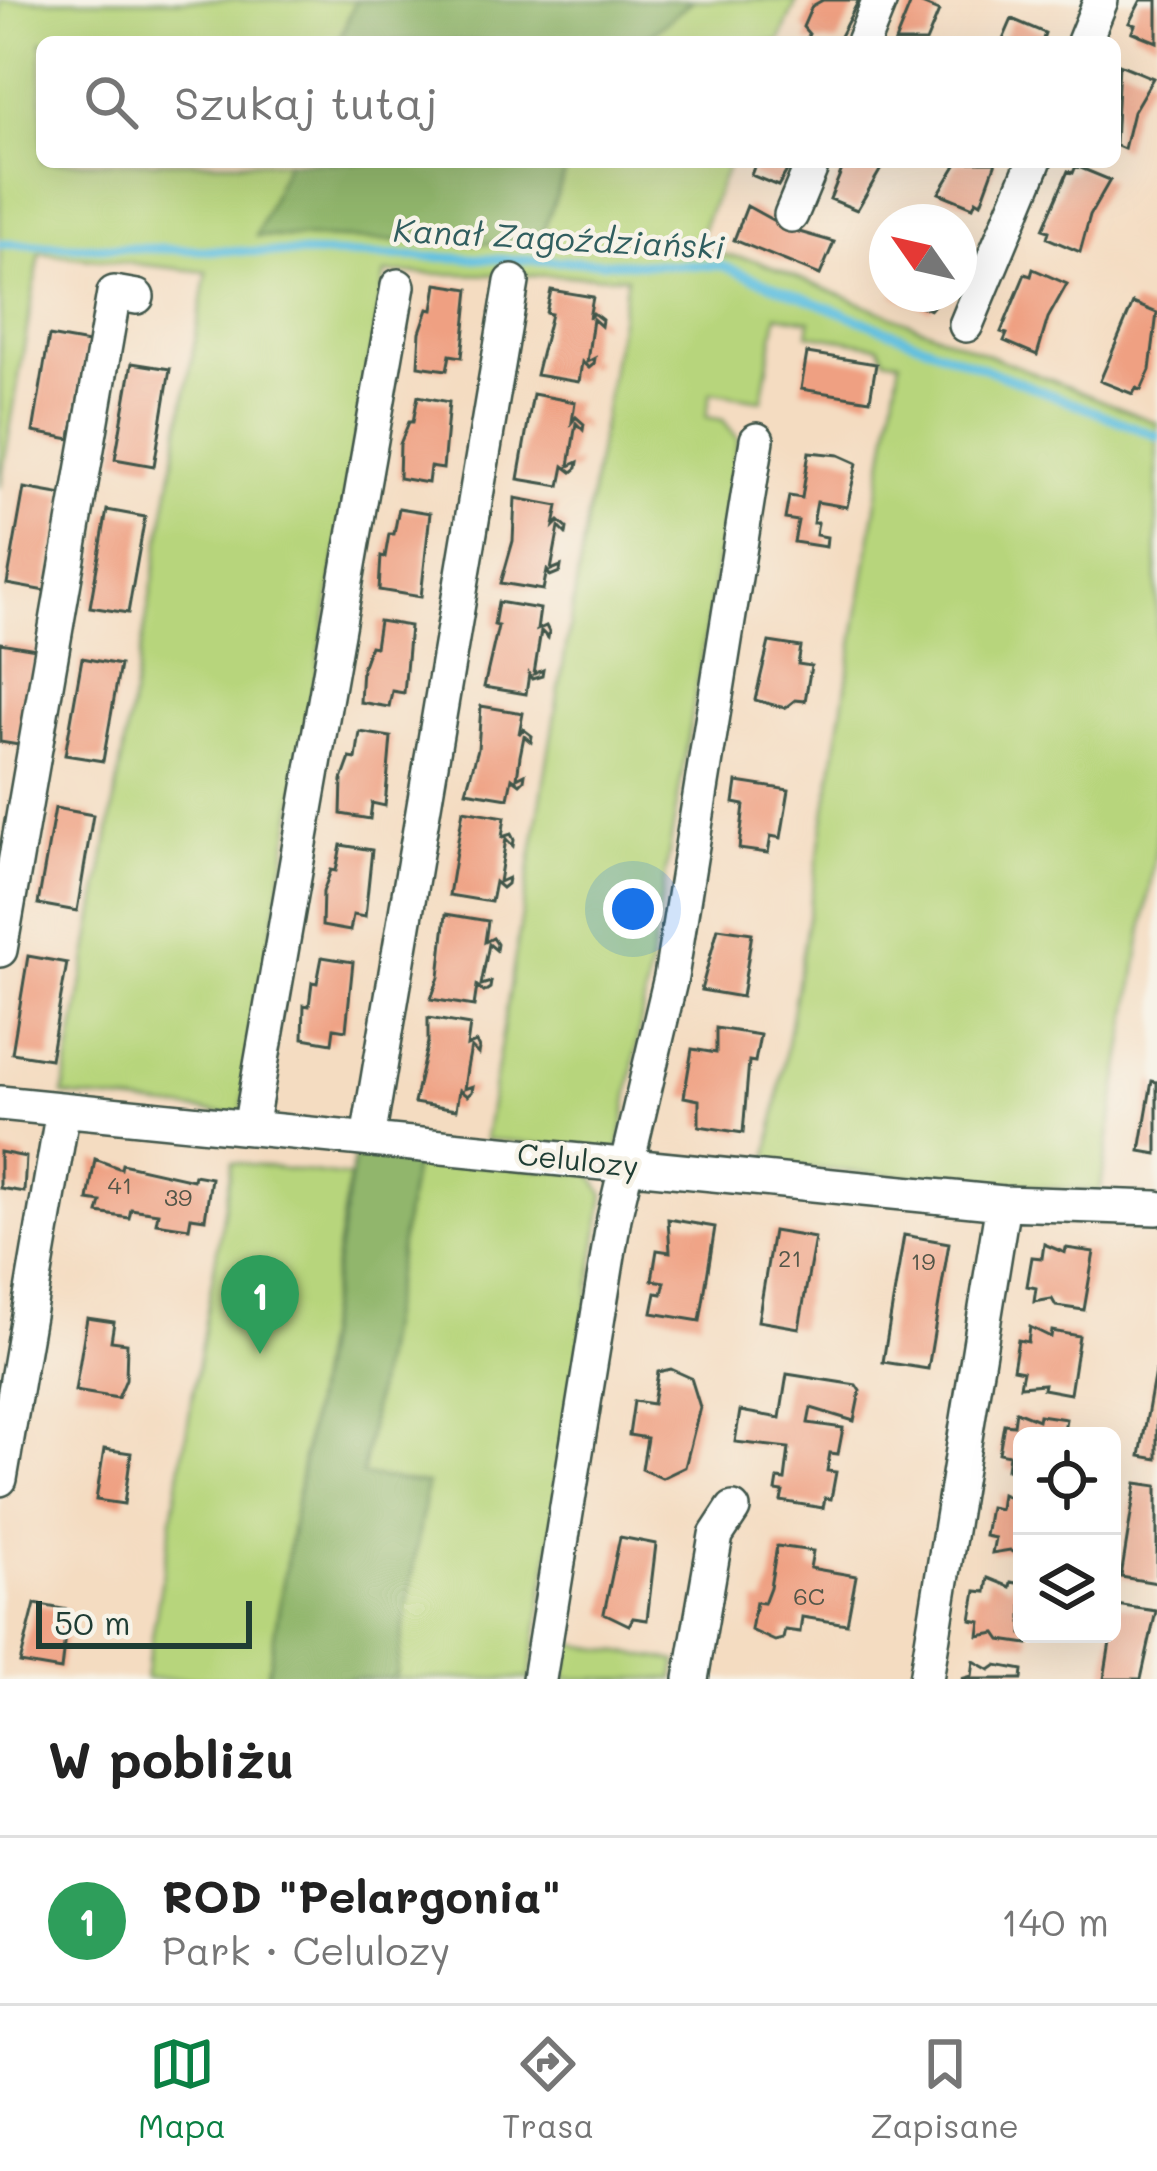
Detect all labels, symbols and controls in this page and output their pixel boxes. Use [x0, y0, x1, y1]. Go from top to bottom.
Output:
search box [36, 36, 1121, 168]
icon: search [78, 69, 144, 135]
text: Szukaj tutaj [174, 73, 438, 131]
north arrow [869, 204, 977, 312]
water label: Kanał Zagoździański [392, 207, 726, 267]
your location [603, 879, 663, 939]
street label: Celulozy [515, 1133, 641, 1185]
house number: 41 [108, 1169, 132, 1200]
house number: 39 [164, 1181, 192, 1212]
house number: 21 [778, 1242, 802, 1273]
house number: 19 [911, 1245, 935, 1276]
pin: 1 [221, 1255, 299, 1354]
map controls [1013, 1427, 1121, 1643]
button: locate [1013, 1427, 1121, 1535]
button: layers [1013, 1535, 1121, 1643]
house number: 6C [793, 1580, 825, 1611]
scale bar [36, 1595, 252, 1648]
text: 50 m [54, 1600, 130, 1643]
text: W pobliżu [48, 1724, 294, 1791]
text: ROD "Pelargonia" [162, 1866, 561, 1924]
text: 1 [78, 1895, 96, 1946]
text: 140 m [1001, 1895, 1109, 1946]
text: Park · Celulozy [162, 1924, 450, 1975]
tab: Mapa [138, 2031, 226, 2146]
tab: Trasa [502, 2031, 594, 2146]
tab: Zapisane [870, 2031, 1019, 2146]

